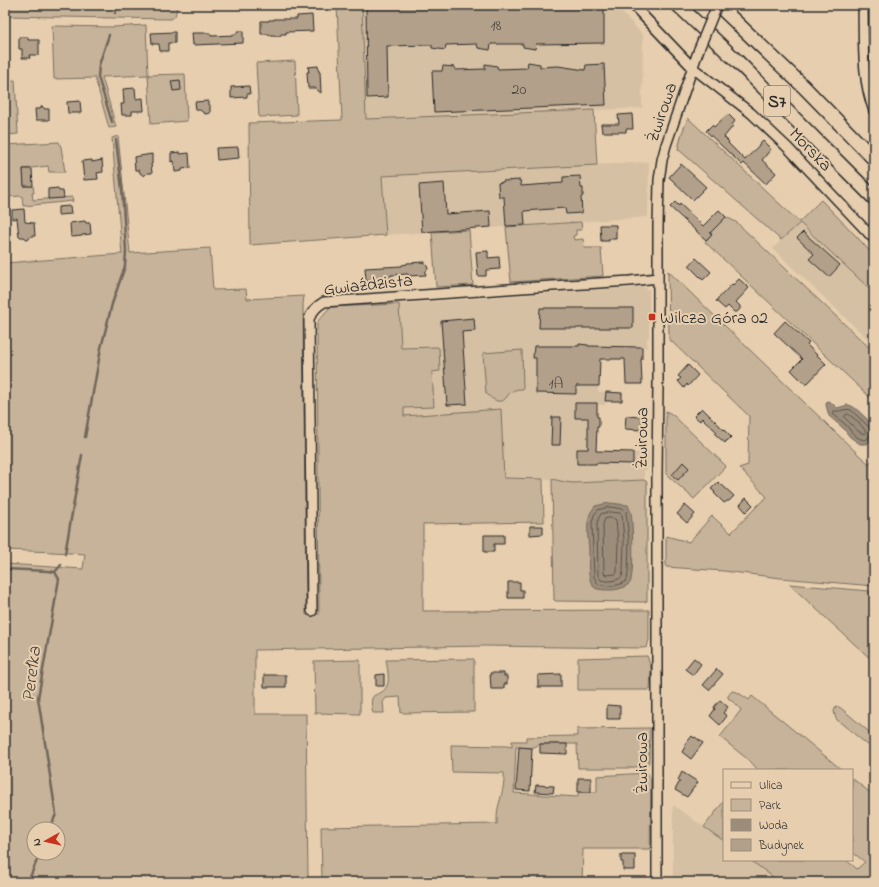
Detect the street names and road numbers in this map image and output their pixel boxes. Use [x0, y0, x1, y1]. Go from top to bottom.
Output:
street label: Żwirowa [641, 79, 685, 146]
road number: S7 [764, 86, 790, 116]
street label: Morska [782, 122, 837, 178]
street label: Gwiaździsta [322, 268, 414, 304]
street label: Żwirowa [629, 407, 657, 469]
street label: Żwirowa [630, 732, 656, 794]

